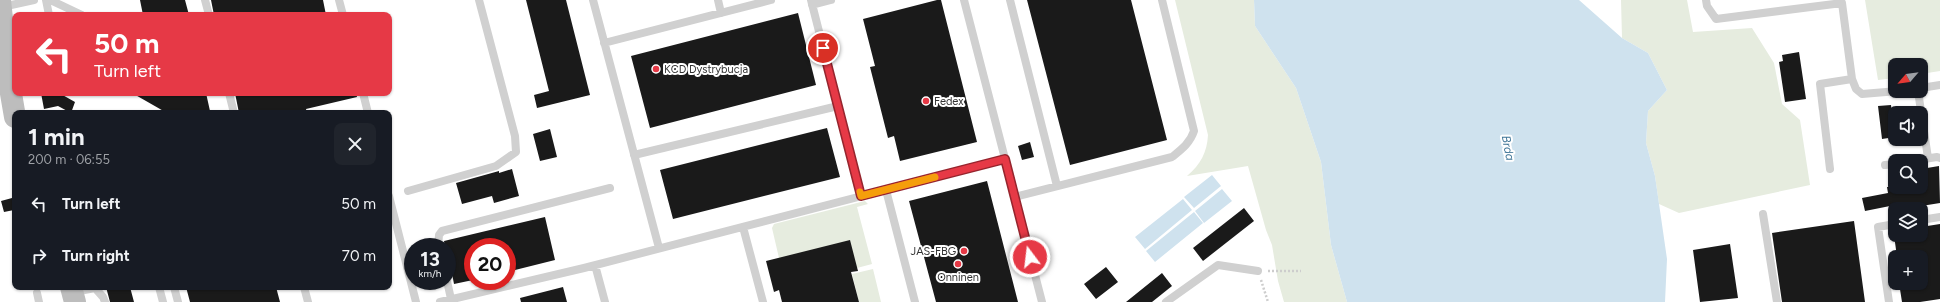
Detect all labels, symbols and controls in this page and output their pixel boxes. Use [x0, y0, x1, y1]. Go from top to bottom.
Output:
text: 50 m [94, 26, 160, 60]
icon: left [28, 28, 80, 80]
pin [806, 31, 840, 65]
icon: arrive [812, 37, 834, 59]
north arrow [1888, 58, 1928, 98]
map controls [1888, 58, 1928, 290]
text: Turn left [94, 60, 161, 82]
place label: KCD Dystrybucja [664, 63, 748, 76]
marker: KCD Dystrybucja [651, 64, 661, 74]
place label: Fedex [934, 95, 964, 108]
marker: Fedex [921, 96, 931, 106]
button: sound [1888, 106, 1928, 146]
text: 1 min [28, 122, 85, 151]
button: close [334, 123, 376, 165]
water label: Brda [1499, 134, 1517, 162]
text: 200 m · 06:55 [28, 152, 110, 167]
button: search [1888, 154, 1928, 194]
icon: left [28, 193, 50, 215]
text: Turn left [62, 195, 120, 213]
text: 50 m [341, 195, 376, 213]
button: layers [1888, 202, 1928, 242]
position arrow [1009, 236, 1051, 278]
speed limit sign: 20 [464, 238, 516, 290]
icon: right [28, 245, 50, 267]
place label: JAS-FBG [910, 245, 956, 258]
marker: JAS-FBG [959, 246, 969, 256]
text: Turn right [62, 247, 130, 265]
text: 70 m [342, 247, 376, 265]
text: 13 [420, 247, 440, 271]
button: + [1888, 250, 1928, 290]
marker: Onninen [953, 259, 963, 269]
text: km/h [419, 267, 441, 280]
place label: Onninen [937, 271, 979, 284]

